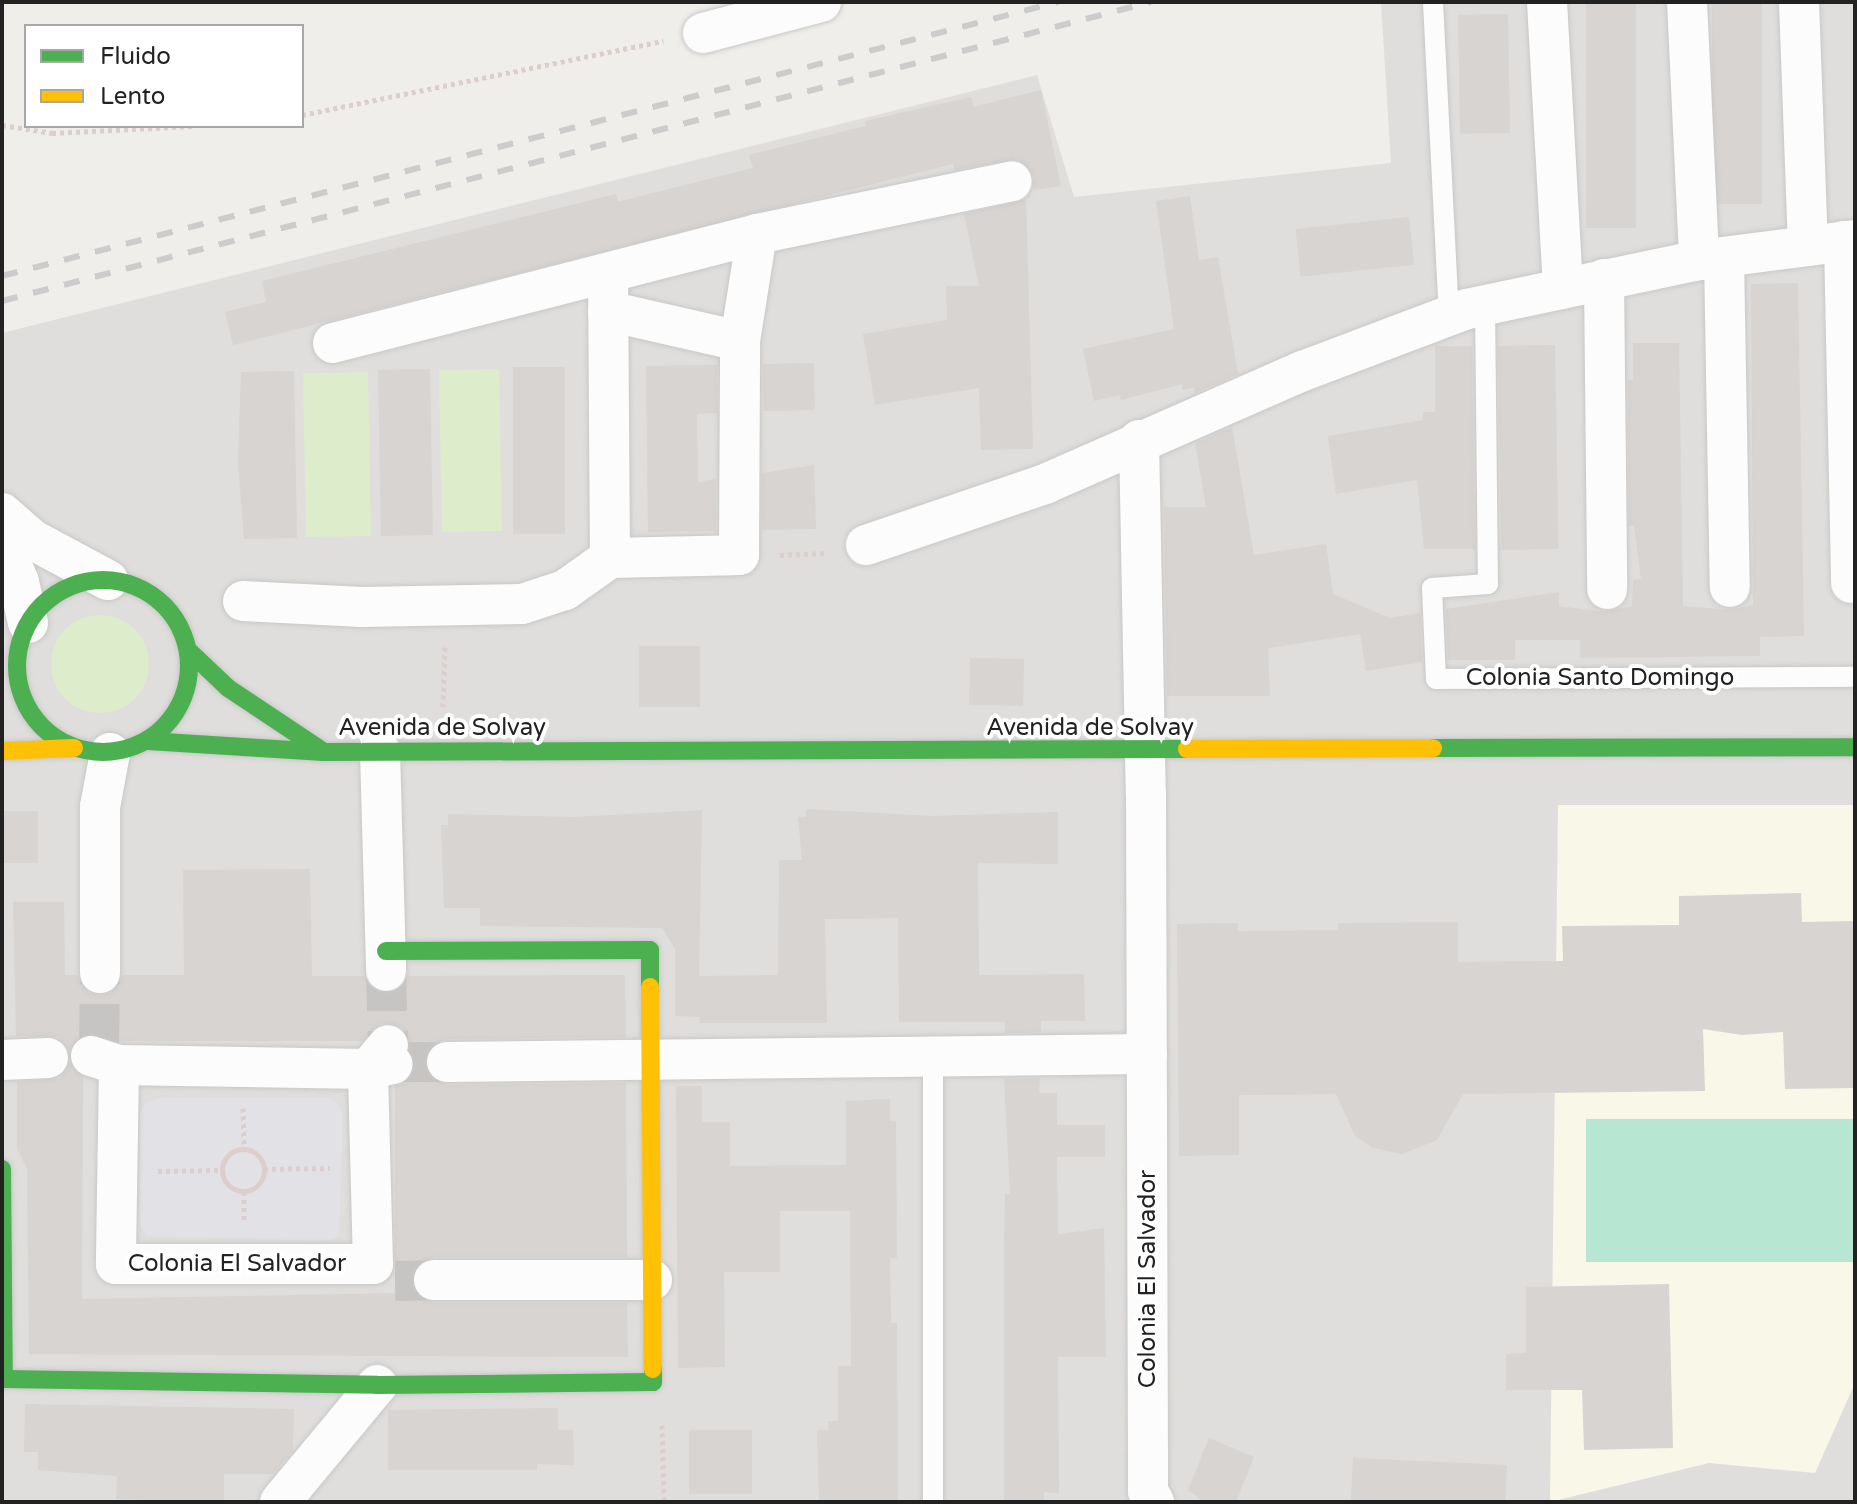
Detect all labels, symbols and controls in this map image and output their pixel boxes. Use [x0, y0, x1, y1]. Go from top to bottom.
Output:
legend [24, 24, 304, 128]
text: Fluido [100, 42, 171, 71]
text: Lento [100, 82, 165, 111]
street label: Colonia Santo Domingo [1466, 664, 1734, 692]
street label: Avenida de Solvay [338, 714, 546, 742]
street label: Avenida de Solvay [986, 714, 1194, 742]
street label: Colonia El Salvador [1134, 1170, 1162, 1388]
street label: Colonia El Salvador [128, 1250, 346, 1278]

